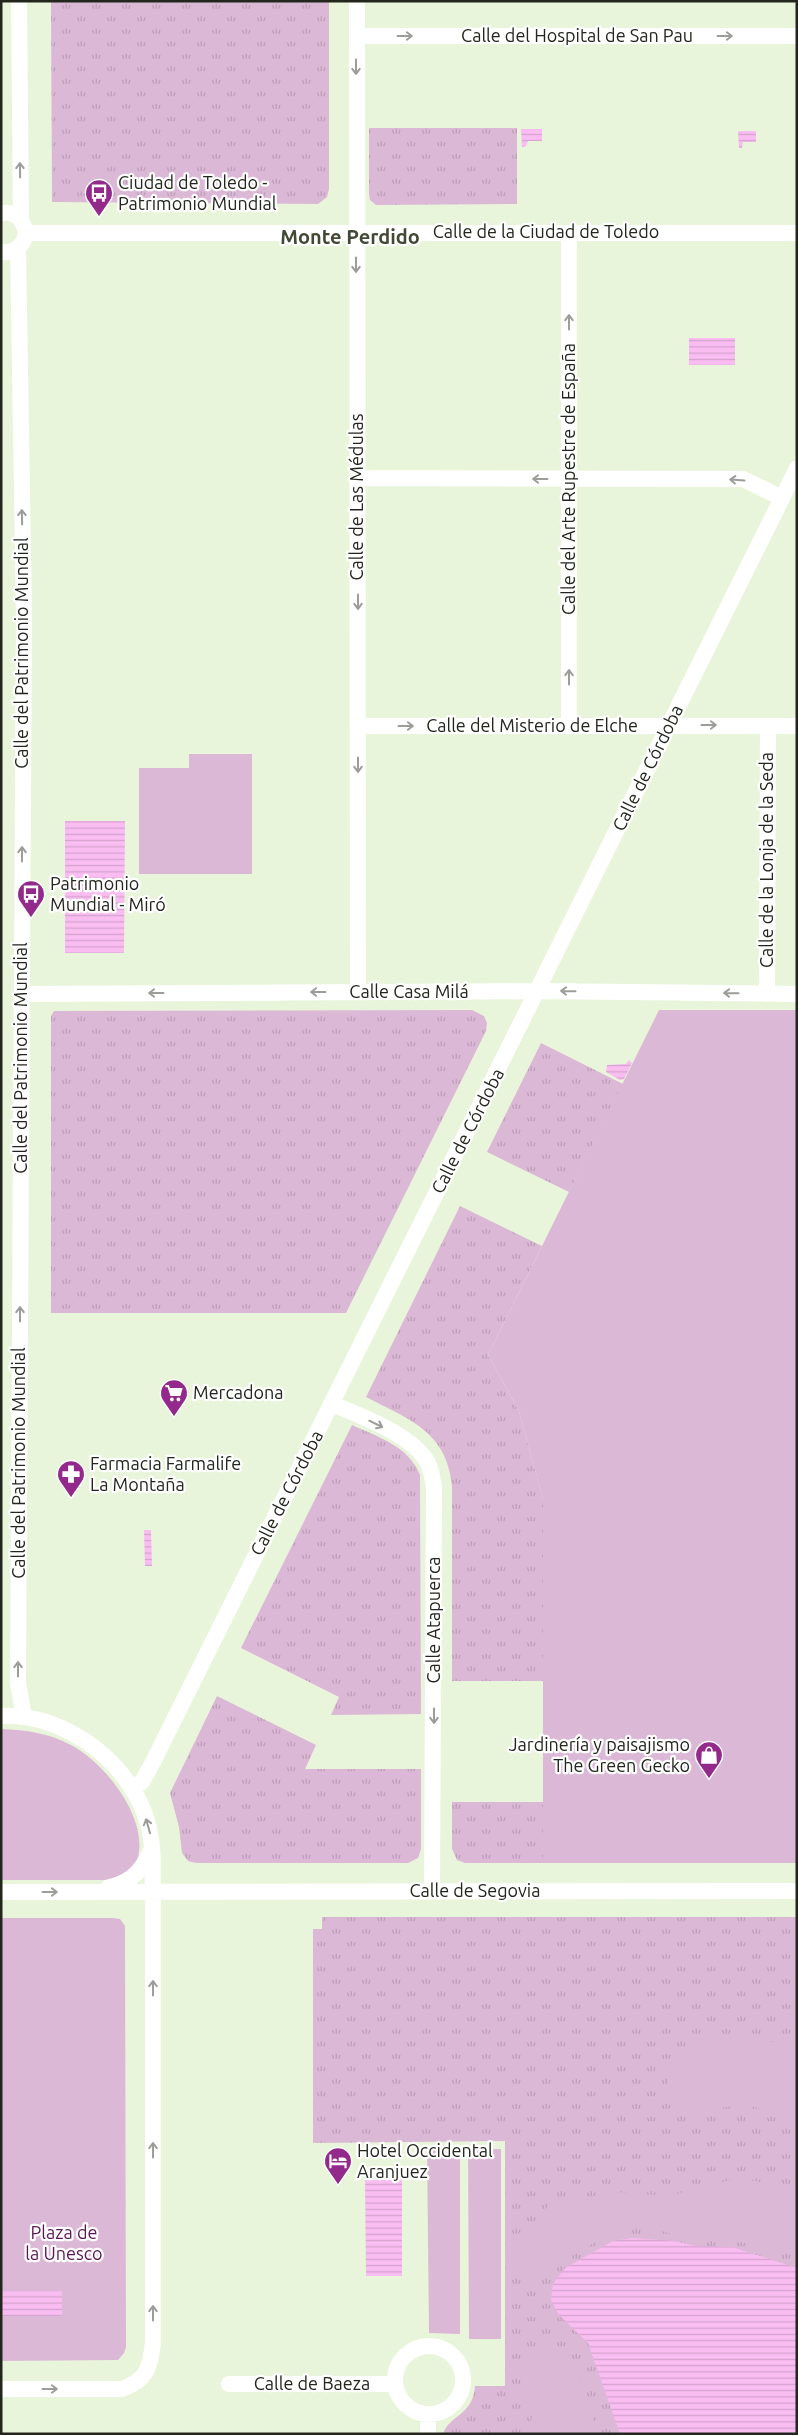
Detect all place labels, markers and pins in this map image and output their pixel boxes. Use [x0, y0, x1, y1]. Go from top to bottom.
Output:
place label: Ciudad de Toledo - Patrimonio Mundial [118, 172, 277, 213]
bus stop icon: Ciudad de Toledo - Patrimonio Mundial [84, 178, 114, 217]
place label: Patrimonio Mundial - Miró [50, 873, 166, 914]
bus stop icon: Patrimonio Mundial - Miró [16, 879, 46, 918]
supermarket icon: Mercadona [159, 1378, 189, 1417]
place label: Mercadona [193, 1382, 284, 1402]
place label: Farmacia Farmalife La Montaña [90, 1453, 241, 1494]
pharmacy icon: Farmacia Farmalife La Montaña [56, 1459, 86, 1498]
place label: Jardinería y paisajismo The Green Gecko [509, 1734, 690, 1775]
shop icon: Jardinería y paisajismo The Green Gecko [694, 1740, 724, 1779]
place label: Hotel Occidental Aranjuez [357, 2140, 493, 2181]
hotel icon: Hotel Occidental Aranjuez [323, 2146, 353, 2185]

